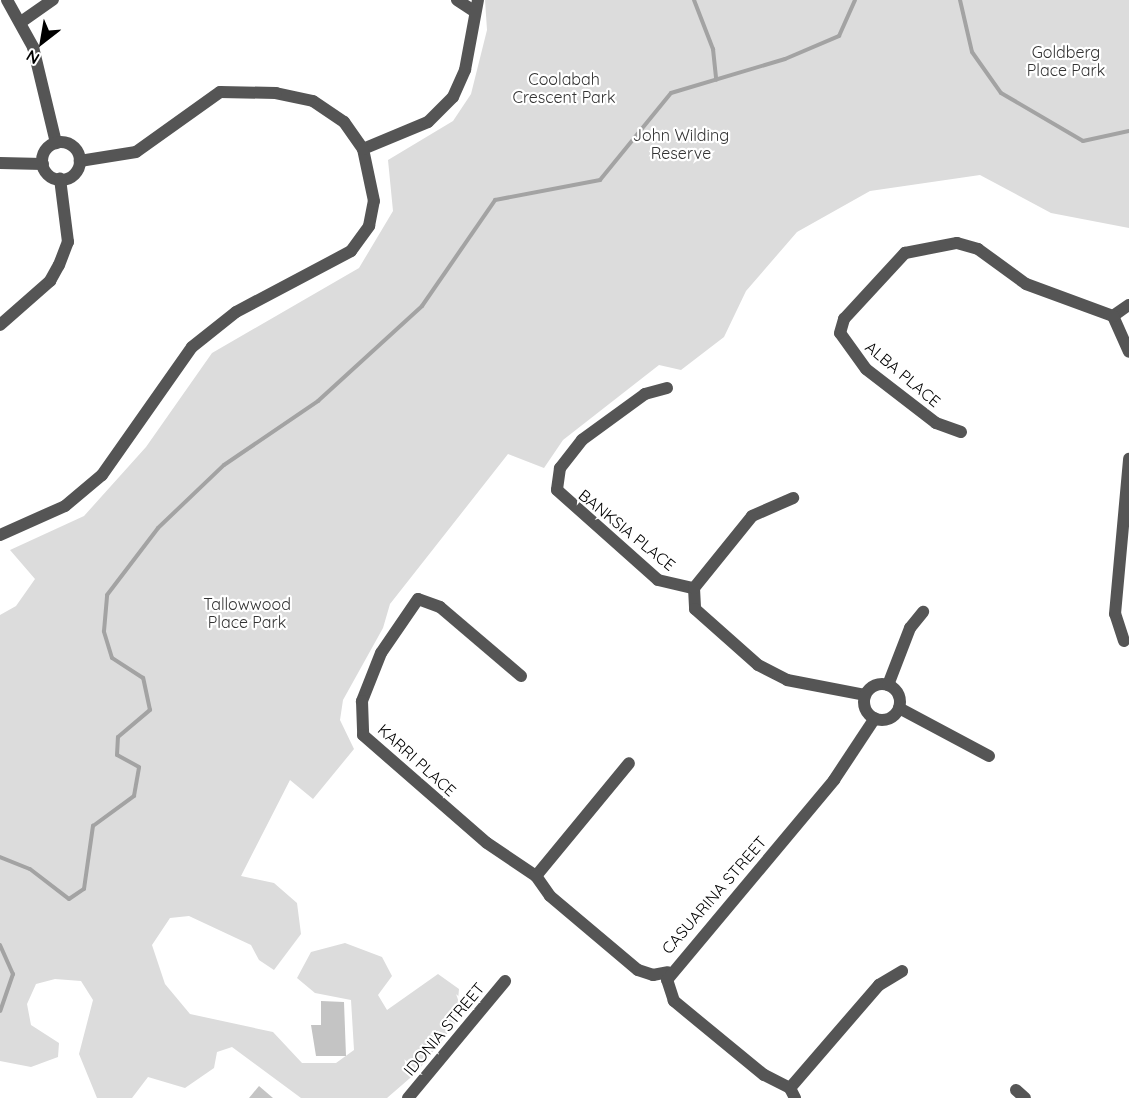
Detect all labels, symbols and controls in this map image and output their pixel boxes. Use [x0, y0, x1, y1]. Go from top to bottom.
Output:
north arrow [12, 12, 72, 72]
park label: Goldberg Place Park [1027, 42, 1105, 80]
text: N [23, 46, 43, 69]
park label: Coolabah Crescent Park [512, 69, 616, 107]
park label: John Wilding Reserve [633, 125, 729, 163]
street label: ALBA PLACE [862, 337, 944, 411]
street label: BANKSIA PLACE [575, 485, 679, 575]
park label: Tallowwood Place Park [203, 594, 291, 632]
street label: KARRI PLACE [374, 720, 460, 800]
street label: CASUARINA STREET [658, 832, 770, 958]
street label: IDONIA STREET [400, 979, 488, 1079]

